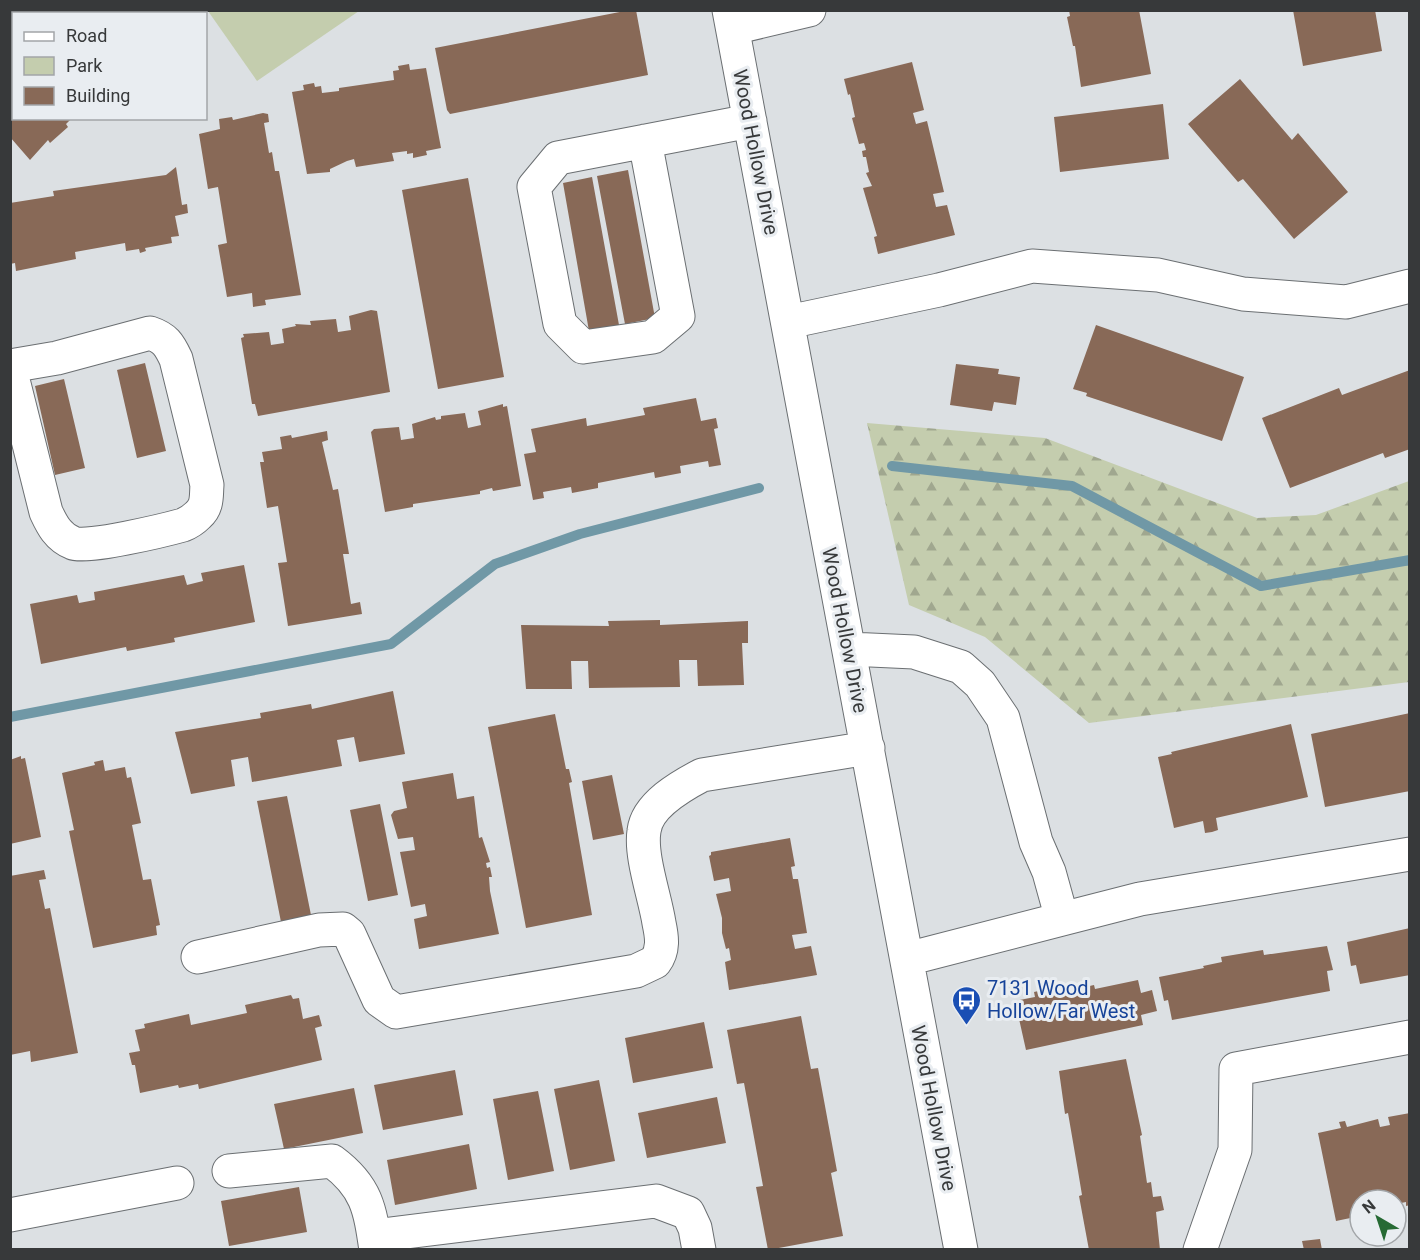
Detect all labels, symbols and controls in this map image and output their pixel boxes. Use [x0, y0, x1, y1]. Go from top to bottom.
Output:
legend [12, 12, 207, 120]
text: Road [66, 25, 107, 46]
text: Park [66, 55, 103, 76]
street label: Wood Hollow Drive [728, 67, 784, 237]
text: Building [66, 85, 130, 106]
street label: Wood Hollow Drive [817, 545, 873, 715]
place label: 7131 Wood Hollow/Far West [987, 976, 1135, 1023]
bus stop icon: 7131 Wood Hollow/Far West [950, 984, 982, 1026]
street label: Wood Hollow Drive [906, 1023, 962, 1193]
north arrow [1348, 1188, 1408, 1248]
text: N [1359, 1196, 1379, 1218]

